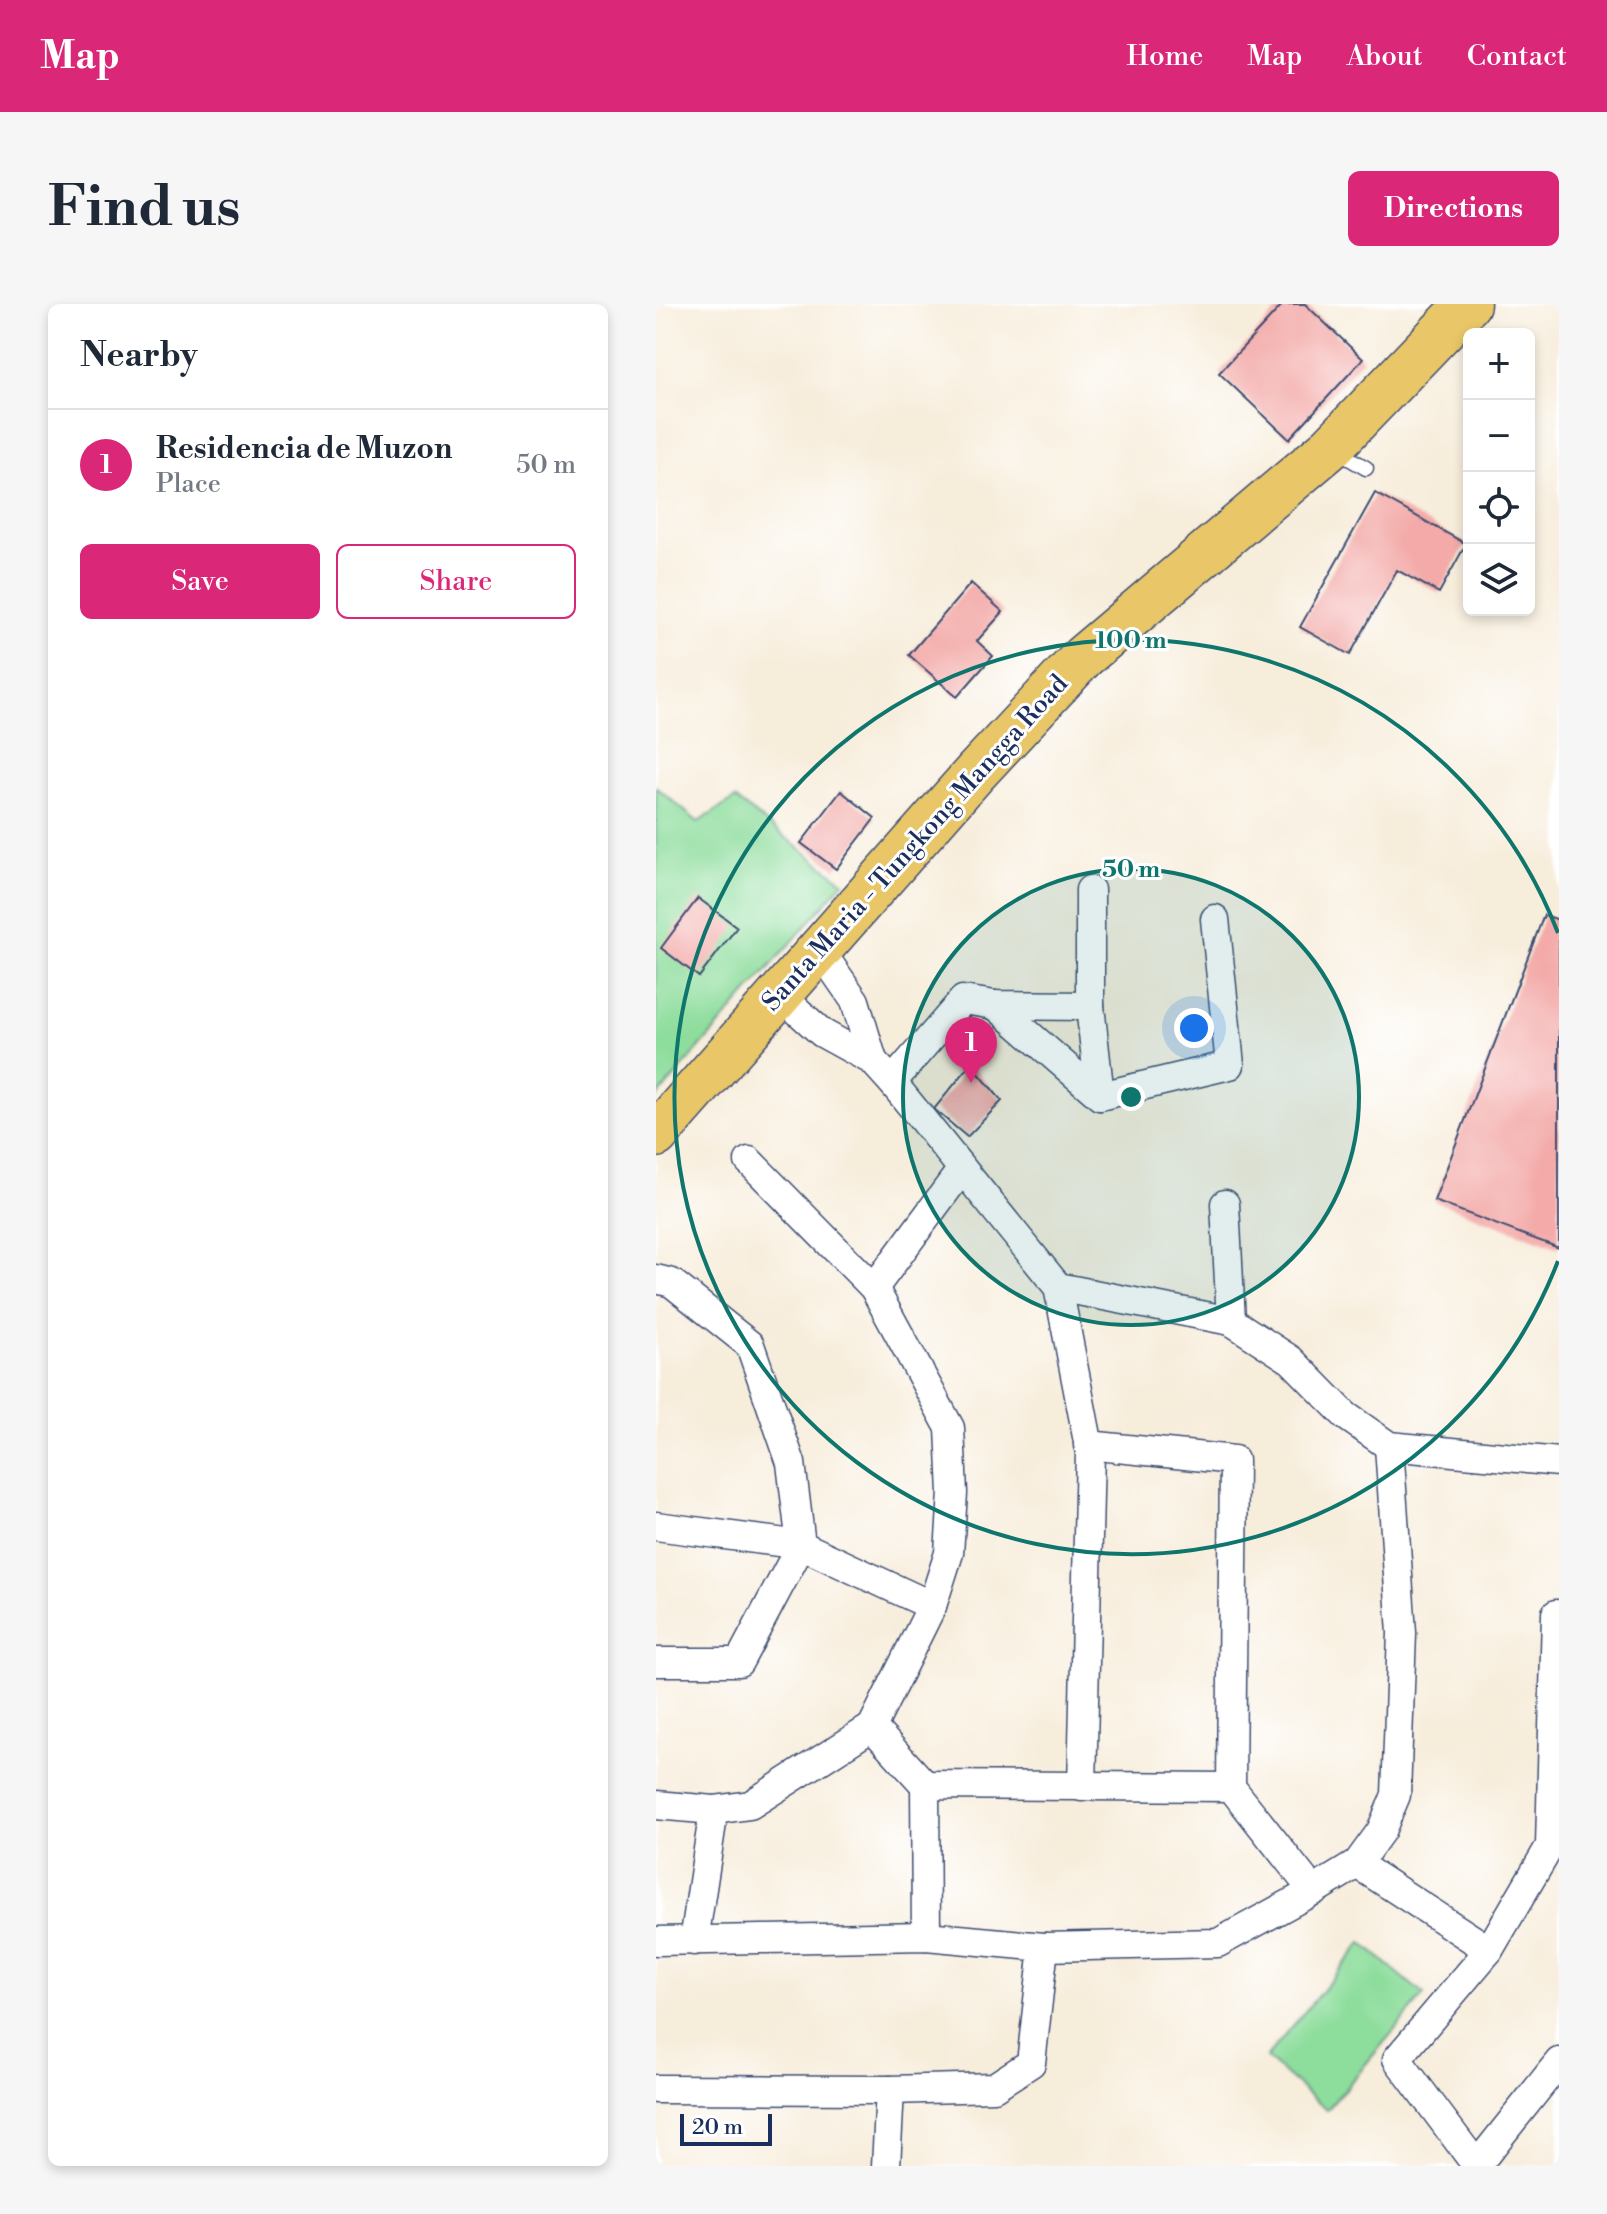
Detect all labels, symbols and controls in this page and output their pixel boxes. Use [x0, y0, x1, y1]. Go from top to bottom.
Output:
text: Map [40, 33, 120, 80]
text: Home [1127, 39, 1203, 74]
text: Map [1247, 39, 1302, 74]
text: About [1346, 39, 1423, 74]
text: Contact [1467, 39, 1567, 74]
button: Directions [1348, 171, 1559, 246]
text: Find us [48, 173, 241, 243]
map controls [1463, 328, 1535, 616]
button: + [1463, 328, 1535, 400]
text: Nearby [80, 335, 198, 377]
button: − [1463, 400, 1535, 472]
text: Residencia de Muzon [156, 430, 452, 468]
text: 1 [100, 449, 112, 481]
text: 50 m [516, 449, 576, 481]
text: Place [156, 468, 221, 500]
button: locate [1463, 472, 1535, 544]
button: Save [80, 544, 320, 619]
button: Share [336, 544, 576, 619]
button: layers [1463, 544, 1535, 616]
text: 100 m [1095, 626, 1167, 656]
street label: Santa Maria - Tungkong Mangga Road [755, 668, 1075, 1018]
text: 50 m [1102, 855, 1160, 885]
your location [1174, 1008, 1214, 1048]
pin: 1 [945, 1017, 997, 1083]
centre of rings [1117, 1083, 1145, 1111]
scale bar [680, 2110, 772, 2146]
text: 20 m [692, 2114, 743, 2141]

